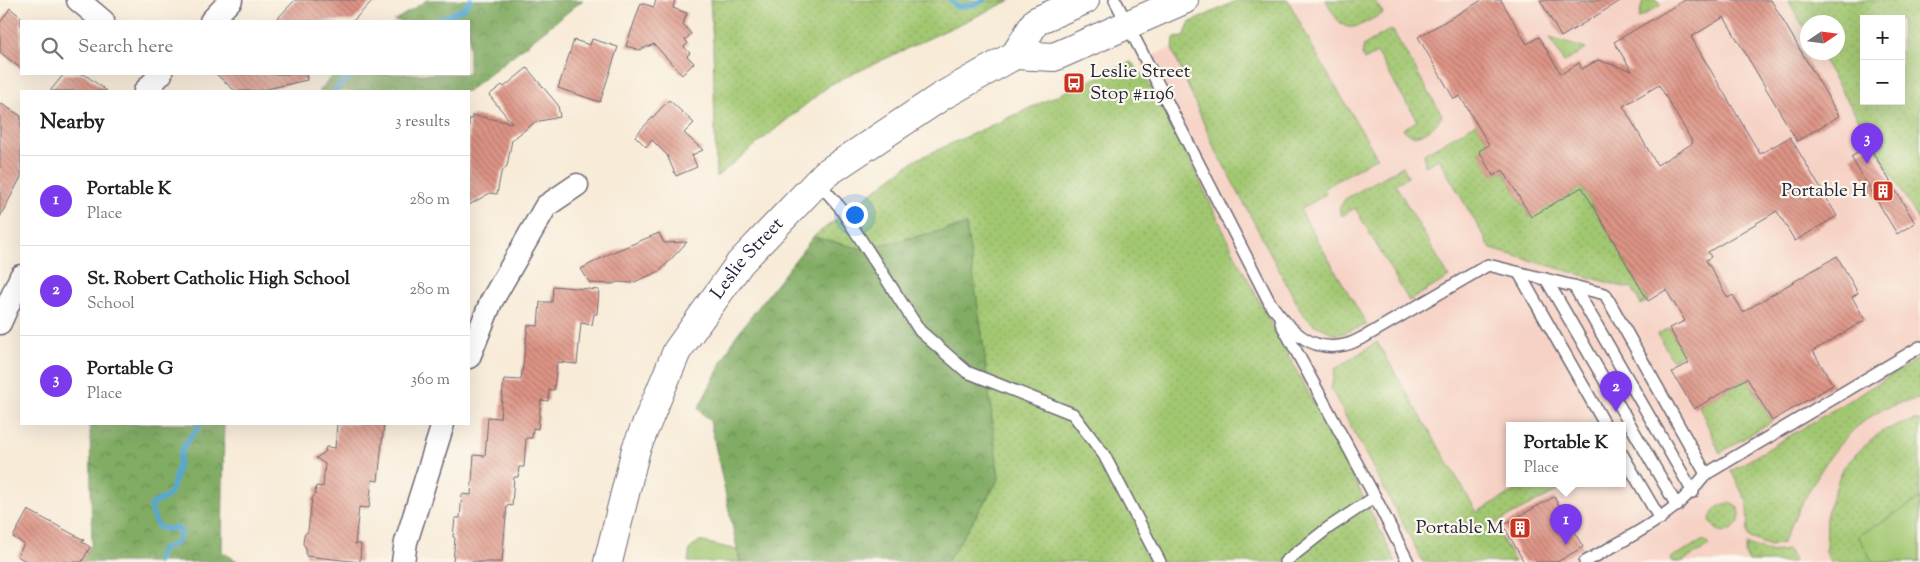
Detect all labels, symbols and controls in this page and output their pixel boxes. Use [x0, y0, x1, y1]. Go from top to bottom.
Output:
north arrow [1800, 15, 1845, 60]
map controls [1860, 15, 1905, 105]
button: + [1860, 15, 1905, 60]
search box [20, 20, 470, 75]
icon: search [38, 34, 66, 62]
text: Search here [78, 34, 173, 61]
place label: Leslie Street Stop #1196 [1090, 59, 1191, 108]
button: − [1860, 60, 1905, 105]
bus stop icon: Leslie Street Stop #1196 [1062, 71, 1086, 95]
text: Nearby [40, 108, 105, 138]
text: 3 results [395, 111, 450, 134]
pin: 3 [1851, 123, 1883, 164]
text: Portable K [87, 176, 172, 203]
place label: Portable H [1781, 178, 1867, 205]
building icon: Portable H [1871, 179, 1895, 203]
text: 1 [53, 189, 59, 212]
text: 280 m [409, 189, 450, 212]
your location [842, 202, 868, 228]
text: Place [87, 203, 122, 226]
street label: Leslie Street [705, 211, 790, 305]
text: St. Robert Catholic High School [87, 266, 350, 293]
text: 2 [52, 279, 60, 302]
text: 280 m [409, 279, 450, 302]
text: School [87, 293, 135, 316]
text: Portable G [87, 356, 173, 383]
text: 3 [53, 369, 59, 392]
text: 360 m [411, 369, 450, 392]
pin: 2 [1600, 371, 1632, 412]
text: Place [87, 383, 122, 406]
popup [1506, 422, 1626, 487]
text: Portable K [1524, 430, 1608, 457]
text: Place [1524, 457, 1559, 480]
pin: 1 [1550, 504, 1582, 545]
place label: Portable M [1416, 515, 1505, 542]
building icon: Portable M [1508, 516, 1532, 540]

